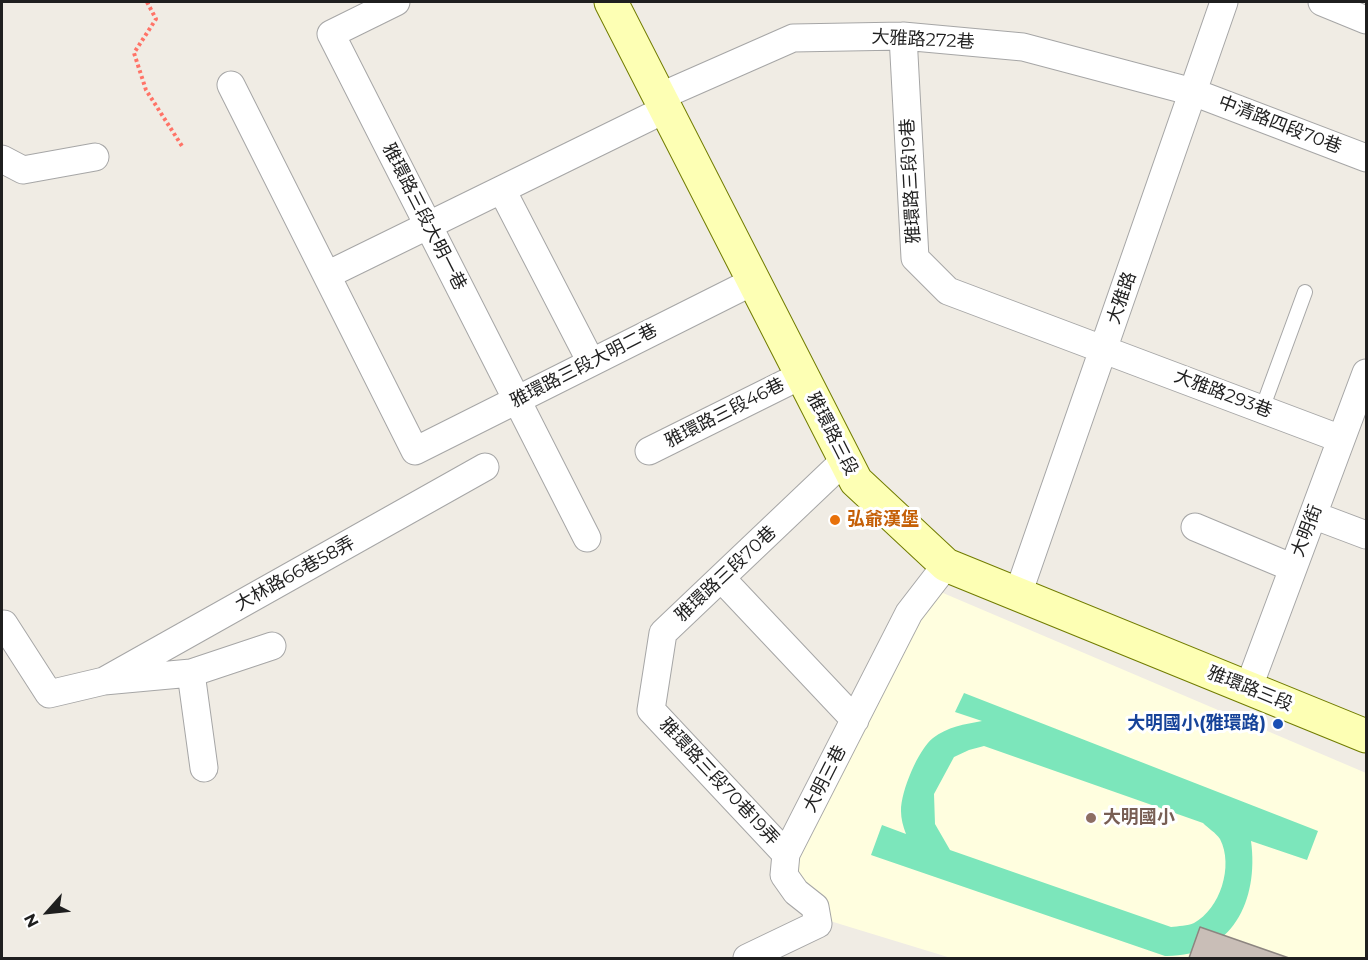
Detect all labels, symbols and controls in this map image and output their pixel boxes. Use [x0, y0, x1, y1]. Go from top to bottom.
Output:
street label: 大雅路272巷 [871, 27, 975, 53]
street label: 中清路四段70巷 [1215, 92, 1345, 158]
street label: 雅環路三段19巷 [897, 118, 925, 244]
street label: 雅環路三段大明一巷 [378, 140, 470, 294]
street label: 大雅路 [1103, 269, 1141, 327]
street label: 雅環路三段大明二巷 [507, 320, 661, 412]
street label: 大雅路293巷 [1171, 365, 1275, 423]
street label: 雅環路三段46巷 [662, 374, 788, 452]
street label: 雅環路三段 [802, 389, 862, 479]
street label: 大明街 [1287, 502, 1327, 560]
place label: 弘爺漢堡 [847, 509, 919, 531]
marker: 弘爺漢堡 [828, 513, 842, 527]
street label: 雅環路三段70巷 [671, 522, 781, 626]
street label: 大林路66巷58弄 [231, 532, 359, 616]
street label: 雅環路三段 [1204, 662, 1296, 716]
place label: 大明國小(雅環路) [1127, 713, 1266, 735]
street label: 雅環路三段70巷19弄 [655, 714, 783, 850]
marker: 大明國小(雅環路) [1271, 717, 1285, 731]
street label: 大明三巷 [799, 742, 851, 816]
place label: 大明國小 [1103, 807, 1175, 829]
marker: 大明國小 [1084, 811, 1098, 825]
north arrow [18, 882, 78, 942]
text: N [20, 910, 43, 930]

